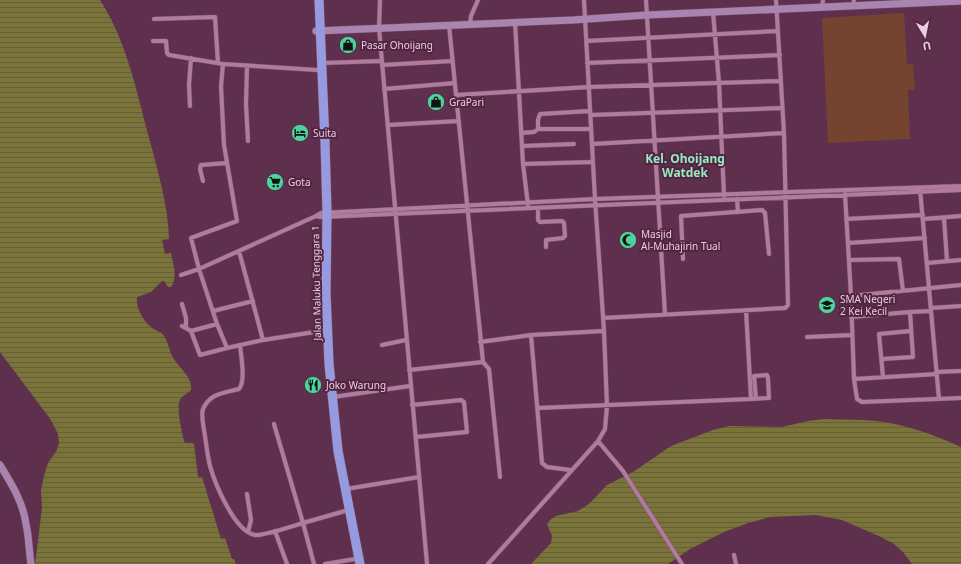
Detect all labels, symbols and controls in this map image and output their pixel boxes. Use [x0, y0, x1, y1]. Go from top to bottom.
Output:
north arrow [905, 16, 945, 56]
shop icon: Pasar Ohoijang [338, 35, 358, 55]
place label: Pasar Ohoijang [361, 38, 433, 52]
text: U [921, 38, 932, 54]
shop icon: GraPari [426, 92, 446, 112]
place label: GraPari [449, 95, 484, 109]
hotel icon: Suita [290, 123, 310, 143]
place label: Suita [313, 126, 336, 140]
district label: Kel. Ohoijang Watdek [645, 150, 725, 181]
supermarket icon: Gota [265, 172, 285, 192]
place label: Gota [288, 175, 311, 189]
street label: Jalan Maluku Tenggara 1 [308, 225, 324, 342]
place label: Masjid Al-Muhajirin Tual [641, 227, 720, 253]
mosque icon: Masjid Al-Muhajirin Tual [618, 230, 638, 250]
place label: SMA Negeri 2 Kei Kecil [840, 292, 895, 318]
school or university icon: SMA Negeri 2 Kei Kecil [817, 295, 837, 315]
restaurant icon: Joko Warung [303, 375, 323, 395]
place label: Joko Warung [325, 378, 386, 392]

